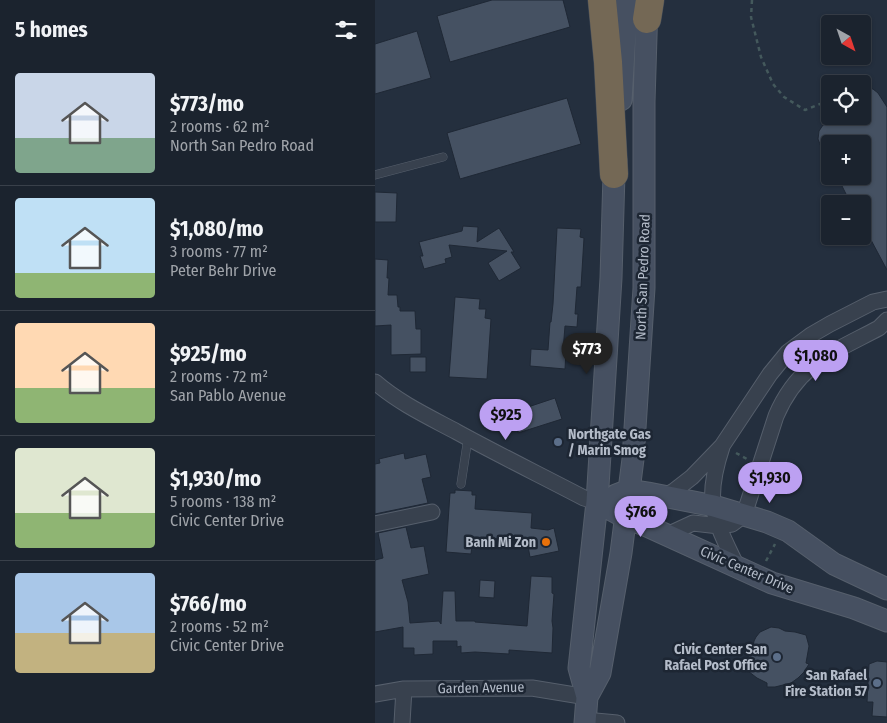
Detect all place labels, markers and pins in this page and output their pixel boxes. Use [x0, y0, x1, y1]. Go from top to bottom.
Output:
pin: $773 [557, 332, 617, 375]
pin: $1,080 [775, 340, 857, 382]
pin: $925 [476, 398, 536, 441]
place label: Northgate Gas / Marin Smog [568, 426, 651, 459]
marker: Northgate Gas / Marin Smog [552, 436, 564, 448]
pin: $1,930 [729, 462, 811, 504]
pin: $766 [611, 496, 671, 538]
place label: Banh Mi Zon [466, 534, 536, 551]
marker: Banh Mi Zon [540, 536, 552, 548]
place label: Civic Center San Rafael Post Office [665, 641, 767, 674]
marker: Civic Center San Rafael Post Office [771, 651, 783, 663]
place label: San Rafael Fire Station 57 [785, 667, 867, 700]
marker: San Rafael Fire Station 57 [871, 677, 883, 689]

